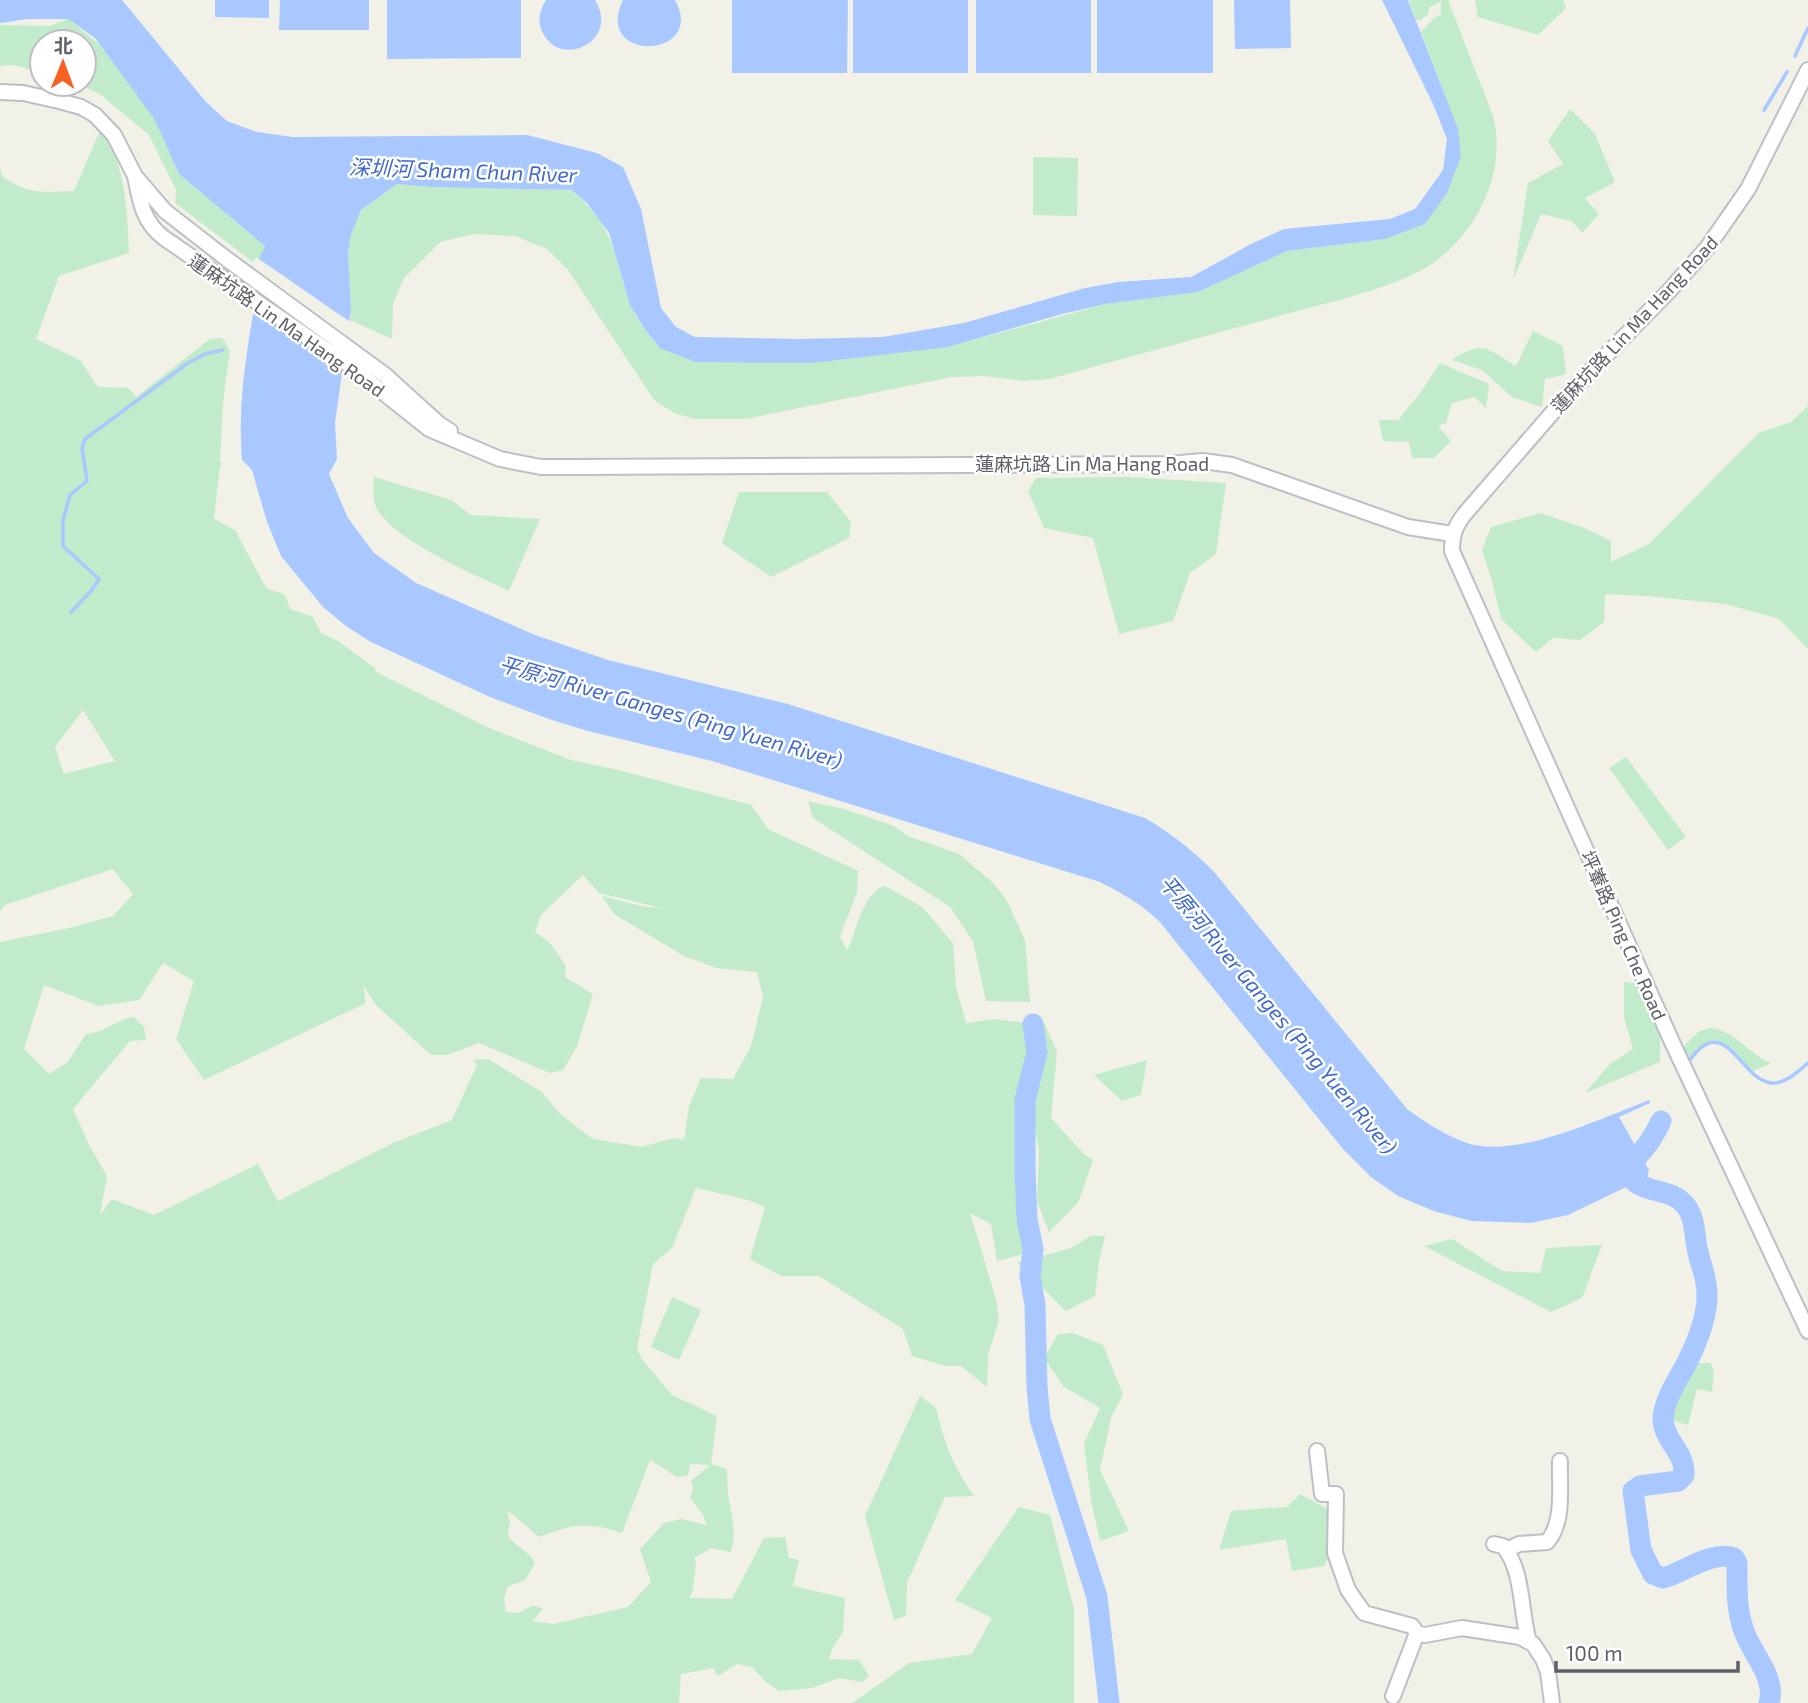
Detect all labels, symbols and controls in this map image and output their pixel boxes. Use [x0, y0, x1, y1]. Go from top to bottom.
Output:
north arrow [28, 28, 98, 98]
text: 北 [54, 34, 73, 57]
water label: 深圳河 Sham Chun River [348, 154, 578, 186]
street label: 蓮麻坑路 Lin Ma Hang Road [1546, 231, 1722, 417]
street label: 蓮麻坑路 Lin Ma Hang Road [185, 248, 389, 402]
street label: 蓮麻坑路 Lin Ma Hang Road [975, 452, 1209, 475]
water label: 平原河 River Ganges (Ping Yuen River) [497, 650, 846, 772]
street label: 坪輋路 Ping Che Road [1576, 847, 1672, 1023]
water label: 平原河 River Ganges (Ping Yuen River) [1155, 870, 1403, 1159]
scale bar [1556, 1630, 1738, 1674]
text: 100 m [1566, 1640, 1623, 1665]

